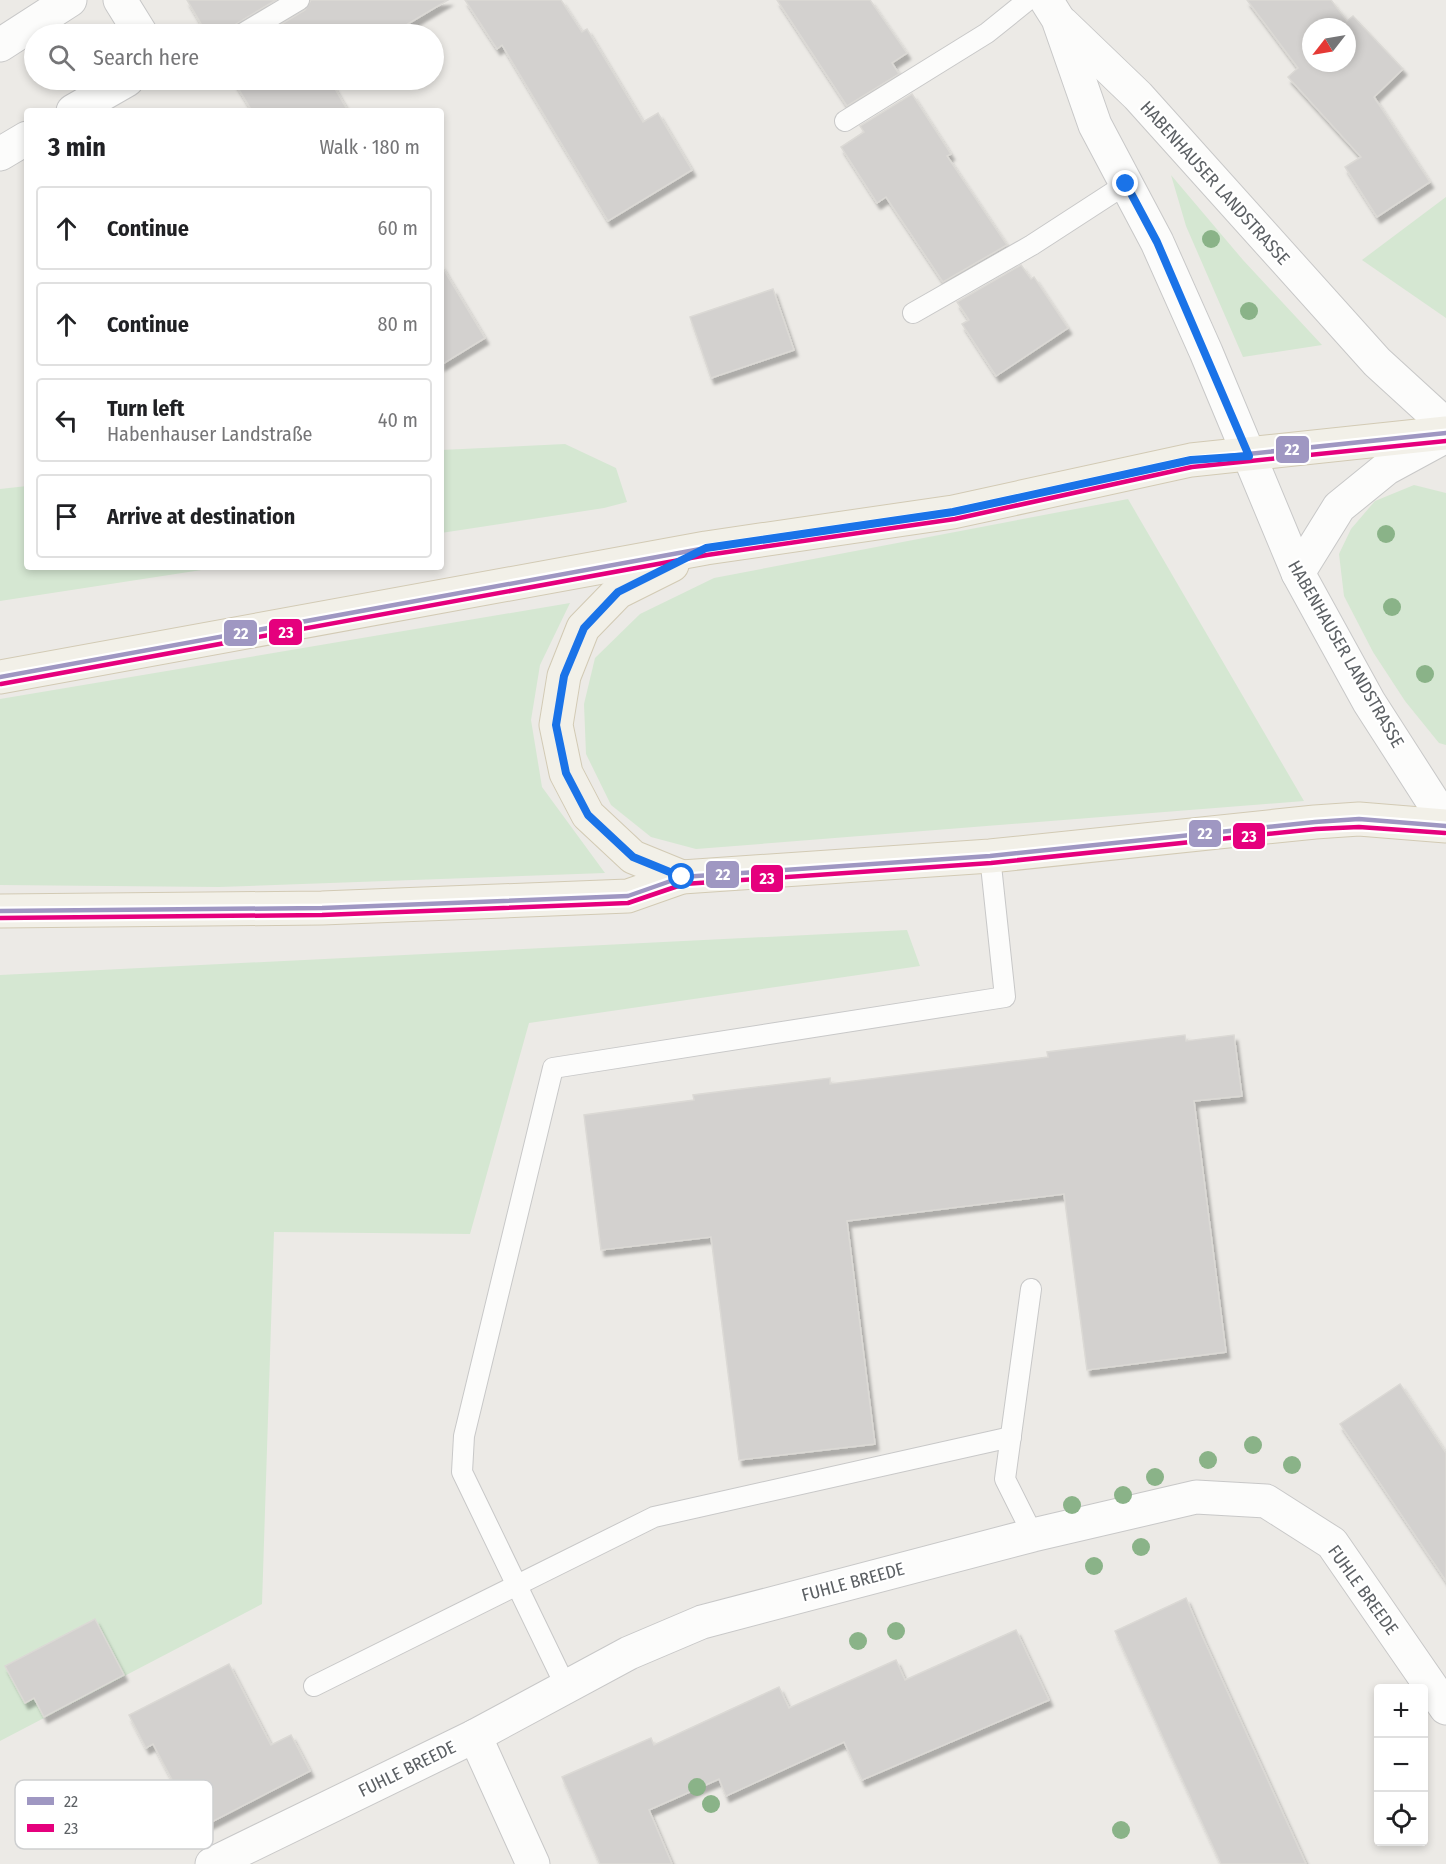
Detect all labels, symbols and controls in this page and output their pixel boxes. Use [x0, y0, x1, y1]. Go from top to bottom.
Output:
north arrow [1302, 18, 1356, 72]
search box [24, 24, 444, 90]
icon: search [45, 41, 78, 74]
text: Search here [93, 44, 199, 71]
street label: HABENHAUSER LANDSTRASSE [1136, 97, 1294, 269]
text: 3 min [48, 132, 106, 163]
text: Walk · 180 m [319, 135, 420, 159]
route end [1112, 170, 1138, 196]
icon: ahead [50, 212, 83, 245]
text: Continue [107, 215, 189, 242]
text: 60 m [378, 216, 418, 240]
icon: ahead [50, 308, 83, 341]
text: Continue [107, 311, 189, 338]
text: 80 m [378, 312, 418, 336]
text: Turn left [107, 395, 185, 422]
icon: left [50, 404, 83, 437]
text: 40 m [378, 408, 418, 432]
text: Habenhauser Landstraße [107, 422, 312, 446]
line badge: 22 [1275, 435, 1310, 464]
text: 22 [1284, 440, 1300, 459]
icon: arrive [50, 500, 83, 533]
text: Arrive at destination [107, 503, 295, 530]
street label: HABENHAUSER LANDSTRASSE [1283, 556, 1409, 752]
line badge: 23 [268, 618, 303, 646]
line badge: 22 [223, 619, 258, 647]
text: 23 [278, 623, 294, 642]
text: 22 [233, 624, 249, 643]
line badge: 22 [1188, 819, 1222, 848]
line badge: 23 [1232, 822, 1266, 850]
text: 22 [1197, 824, 1213, 843]
text: 23 [1241, 827, 1257, 846]
line badge: 22 [705, 860, 740, 889]
route start [668, 863, 694, 889]
line badge: 23 [750, 864, 784, 893]
text: 22 [715, 865, 731, 884]
text: 23 [759, 869, 775, 888]
street label: FUHLE BREEDE [1323, 1541, 1403, 1639]
street label: FUHLE BREEDE [799, 1558, 907, 1606]
map controls [1374, 1684, 1428, 1846]
button: + [1374, 1684, 1428, 1738]
street label: FUHLE BREEDE [355, 1736, 459, 1802]
button: − [1374, 1738, 1428, 1792]
legend [15, 1780, 213, 1849]
text: 22 [64, 1792, 78, 1811]
button: locate [1374, 1792, 1428, 1846]
text: 23 [64, 1819, 78, 1838]

